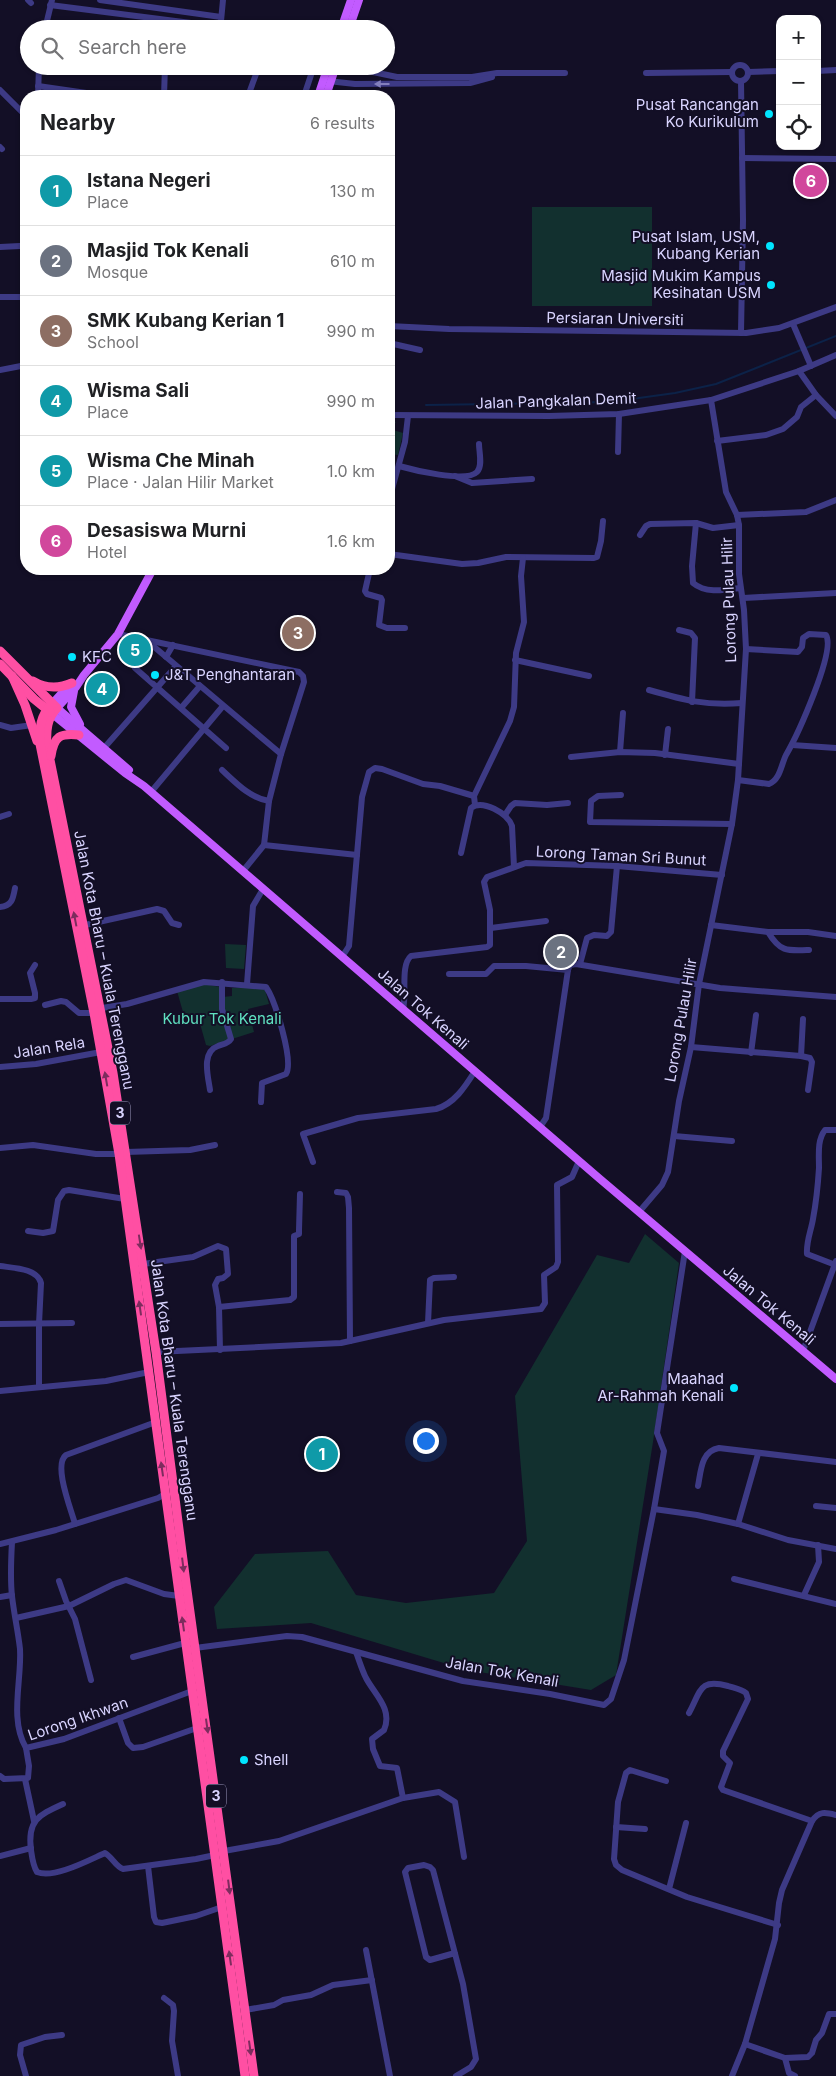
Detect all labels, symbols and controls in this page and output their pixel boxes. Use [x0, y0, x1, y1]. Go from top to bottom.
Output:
map controls [776, 15, 821, 150]
button: + [776, 15, 821, 60]
search box [20, 20, 395, 75]
icon: search [38, 34, 66, 62]
text: Search here [78, 36, 187, 59]
button: − [776, 60, 821, 105]
one-way arrow [373, 80, 389, 88]
place label: Pusat Rancangan Ko Kurikulum [636, 95, 759, 131]
button: locate [776, 105, 821, 150]
marker: Pusat Rancangan Ko Kurikulum [763, 108, 775, 120]
text: Nearby [40, 110, 115, 135]
text: 6 results [310, 113, 375, 133]
pin: 6 [795, 162, 827, 200]
text: Istana Negeri [87, 169, 211, 192]
text: 1 [53, 181, 59, 201]
text: 130 m [330, 181, 375, 201]
text: Place [87, 192, 129, 212]
place label: Pusat Islam, USM, Kubang Kerian [632, 227, 760, 263]
text: Masjid Tok Kenali [87, 239, 249, 262]
marker: Pusat Islam, USM, Kubang Kerian [764, 240, 776, 252]
text: 2 [51, 251, 61, 271]
text: 610 m [330, 251, 375, 271]
text: Mosque [87, 262, 148, 282]
place label: Masjid Mukim Kampus Kesihatan USM [601, 266, 761, 302]
marker: Masjid Mukim Kampus Kesihatan USM [765, 279, 777, 291]
street label: Persiaran Universiti [546, 308, 684, 329]
text: SMK Kubang Kerian 1 [87, 309, 285, 332]
text: 3 [51, 321, 61, 341]
text: 990 m [327, 321, 375, 341]
text: School [87, 332, 139, 352]
text: Wisma Sali [87, 379, 189, 402]
street label: Jalan Pangkalan Demit [475, 388, 637, 413]
text: 4 [51, 391, 61, 411]
text: 990 m [327, 391, 375, 411]
text: Place [87, 402, 129, 422]
text: Wisma Che Minah [87, 449, 255, 472]
text: 5 [51, 461, 61, 481]
text: 1.0 km [327, 461, 375, 481]
text: Place · Jalan Hilir Market [87, 472, 274, 492]
text: Desasiswa Murni [87, 519, 246, 542]
text: 6 [51, 531, 61, 551]
text: 1.6 km [327, 531, 375, 551]
street label: Lorong Pulau Hilir [717, 537, 740, 663]
text: Hotel [87, 542, 127, 562]
pin: 3 [282, 614, 314, 652]
pin: 5 [119, 631, 151, 669]
place label: KFC [82, 647, 112, 666]
marker: KFC [66, 651, 78, 663]
place label: J&T Penghantaran [165, 665, 295, 684]
marker: J&T Penghantaran [149, 669, 161, 681]
pin: 4 [86, 670, 118, 708]
street label: Jalan Kota Bharu – Kuala Terengganu [70, 829, 139, 1091]
street label: Lorong Taman Sri Bunut [535, 842, 707, 869]
one-way arrow [71, 911, 79, 927]
pin: 2 [545, 933, 577, 971]
street label: Lorong Pulau Hilir [660, 956, 701, 1083]
street label: Jalan Tok Kenali [374, 964, 473, 1053]
park label: Kubur Tok Kenali [162, 1009, 282, 1028]
street label: Jalan Rela [12, 1032, 86, 1063]
one-way arrow [101, 1070, 109, 1086]
road number: 3 [110, 1102, 130, 1124]
one-way arrow [136, 1235, 144, 1251]
street label: Jalan Kota Bharu – Kuala Terengganu [147, 1258, 202, 1522]
street label: Jalan Tok Kenali [719, 1260, 819, 1349]
one-way arrow [136, 1300, 144, 1316]
place label: Maahad Ar-Rahmah Kenali [597, 1369, 724, 1405]
marker: Maahad Ar-Rahmah Kenali [728, 1382, 740, 1394]
your location [413, 1428, 439, 1454]
pin: 1 [306, 1435, 338, 1473]
one-way arrow [158, 1461, 166, 1477]
one-way arrow [180, 1558, 188, 1574]
one-way arrow [179, 1616, 187, 1632]
street label: Jalan Tok Kenali [444, 1652, 560, 1691]
street label: Lorong Ikhwan [25, 1692, 130, 1745]
one-way arrow [203, 1718, 211, 1734]
place label: Shell [254, 1750, 289, 1769]
marker: Shell [238, 1754, 250, 1766]
road number: 3 [206, 1784, 226, 1808]
one-way arrow [225, 1879, 233, 1895]
one-way arrow [225, 1950, 233, 1966]
one-way arrow [246, 2041, 254, 2057]

